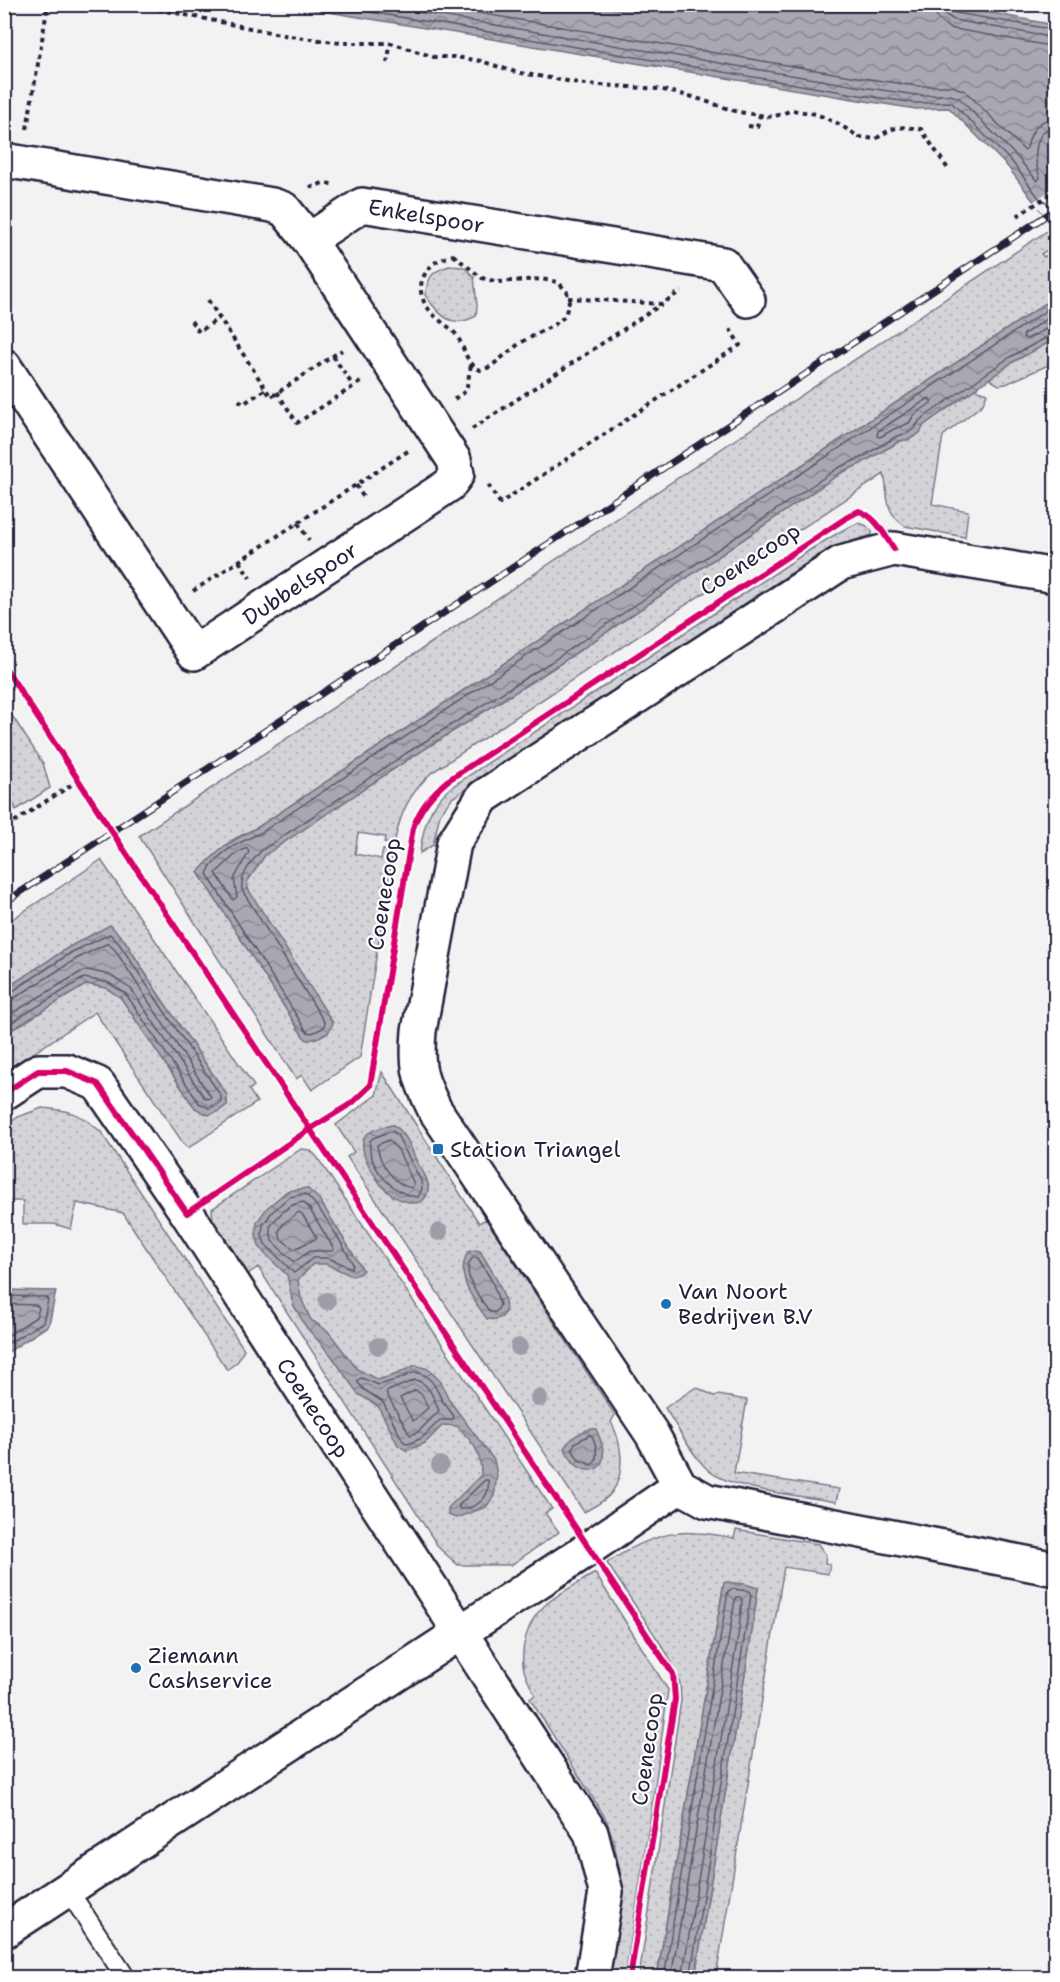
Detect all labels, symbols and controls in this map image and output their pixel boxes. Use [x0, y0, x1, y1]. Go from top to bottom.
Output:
street label: Enkelspoor [366, 192, 487, 239]
street label: Coenecoop [694, 516, 806, 602]
street label: Dubbelspoor [237, 535, 363, 632]
street label: Coenecoop [361, 836, 407, 952]
place label: Station Triangel [450, 1135, 621, 1164]
marker: Station Triangel [431, 1142, 445, 1156]
place label: Van Noort Bedrijven B.V [678, 1277, 813, 1331]
marker: Van Noort Bedrijven B.V [659, 1297, 673, 1311]
street label: Coenecoop [271, 1352, 357, 1463]
place label: Ziemann Cashservice [148, 1641, 273, 1695]
marker: Ziemann Cashservice [129, 1661, 143, 1675]
street label: Coenecoop [625, 1691, 669, 1807]

